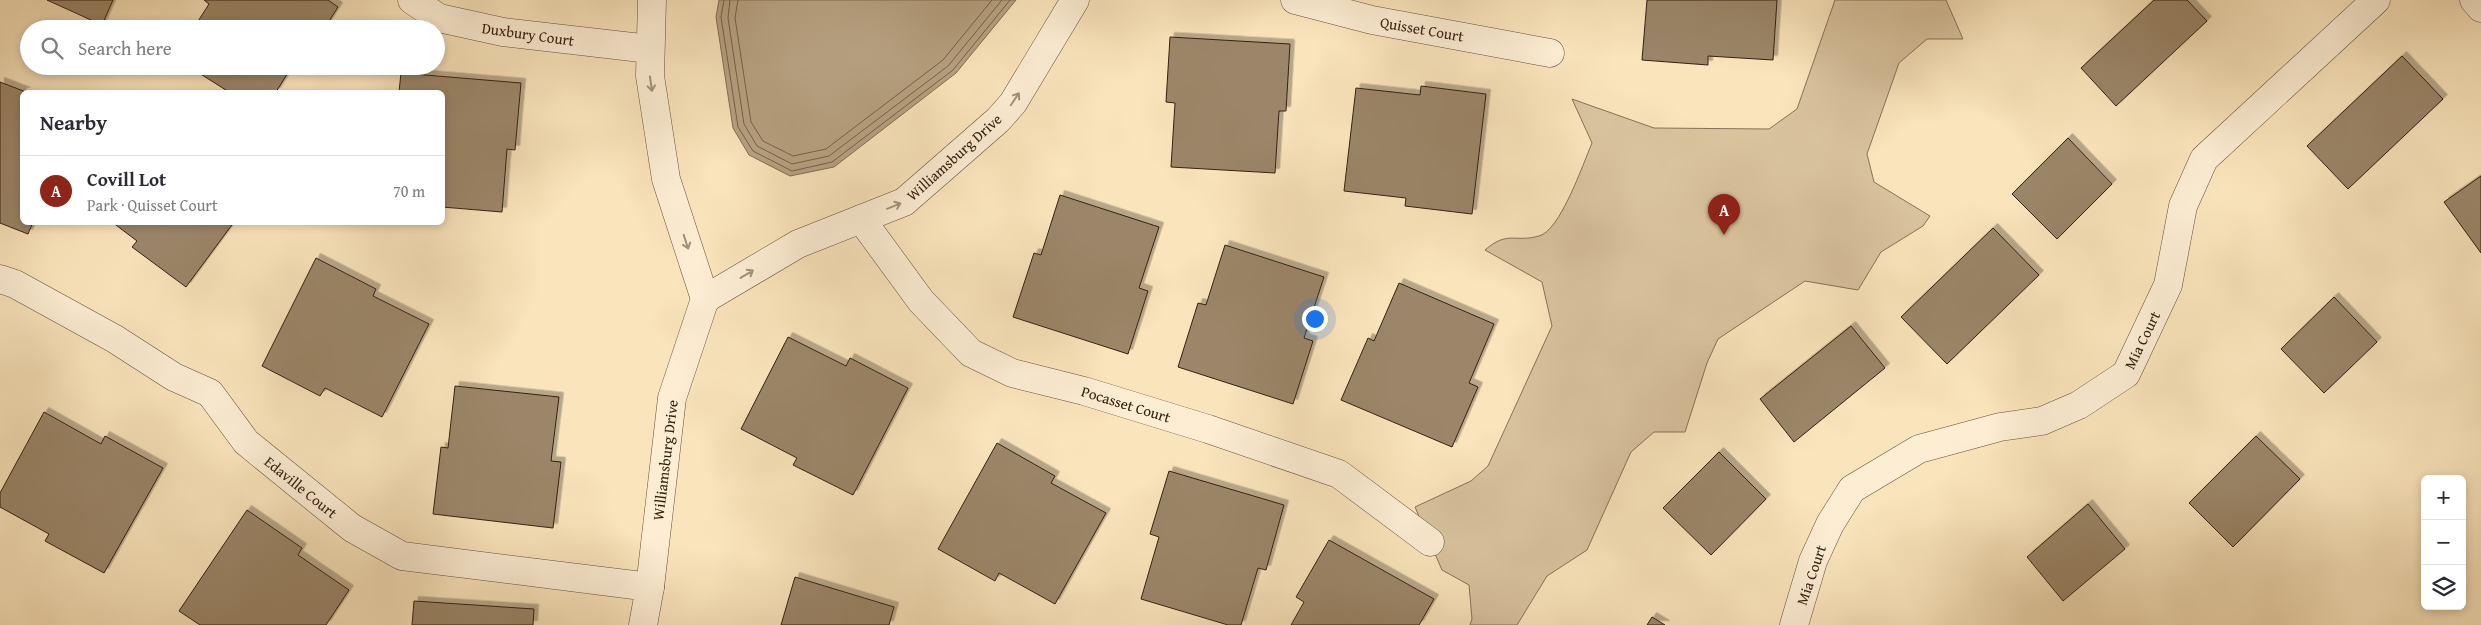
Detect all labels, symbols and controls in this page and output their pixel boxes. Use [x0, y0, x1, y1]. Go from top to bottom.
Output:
street label: Quisset Court [1379, 11, 1466, 47]
street label: Duxbury Court [480, 17, 576, 51]
search box [20, 20, 445, 75]
icon: search [38, 34, 66, 62]
text: Search here [78, 34, 172, 62]
one-way arrow [646, 75, 656, 91]
one-way arrow [1010, 92, 1020, 106]
text: Nearby [40, 107, 107, 138]
street label: Williamsburg Drive [902, 109, 1006, 205]
text: Covill Lot [87, 165, 166, 193]
text: A [51, 179, 61, 203]
text: 70 m [393, 179, 425, 203]
text: Park · Quisset Court [87, 193, 218, 217]
pin: A [1708, 194, 1740, 235]
one-way arrow [886, 201, 901, 210]
one-way arrow [682, 233, 691, 249]
one-way arrow [739, 269, 753, 279]
your location [1302, 306, 1328, 332]
street label: Mia Court [2119, 307, 2165, 373]
street label: Pocasset Court [1079, 380, 1174, 428]
street label: Williamsburg Drive [647, 398, 683, 522]
street label: Edaville Court [260, 451, 342, 523]
map controls [2421, 475, 2466, 610]
button: + [2421, 475, 2466, 520]
button: − [2421, 520, 2466, 565]
street label: Mia Court [1791, 541, 1831, 608]
button: layers [2421, 565, 2466, 610]

